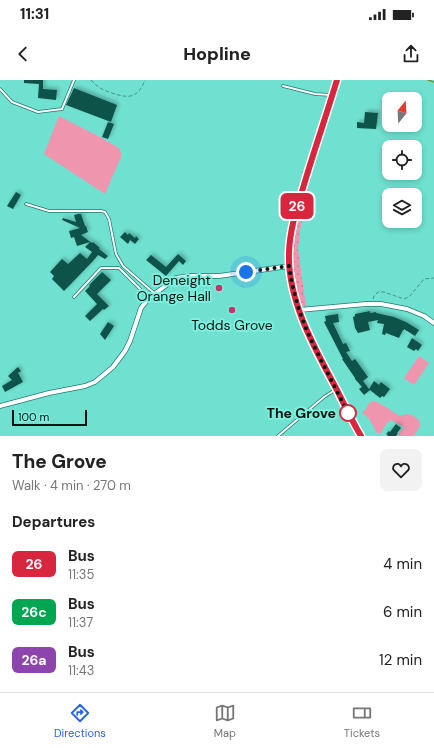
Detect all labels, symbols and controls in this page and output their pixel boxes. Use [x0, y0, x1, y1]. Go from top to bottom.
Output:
text: 11:31 [20, 4, 49, 24]
text: Hopline [183, 42, 251, 66]
icon: back [12, 43, 34, 65]
icon: share [400, 43, 422, 65]
north arrow [382, 92, 422, 132]
map controls [382, 92, 422, 228]
button: locate [382, 140, 422, 180]
button: layers [382, 188, 422, 228]
line badge: 26 [279, 193, 315, 219]
text: 26 [289, 197, 305, 215]
your location [236, 262, 256, 282]
place label: Deneight Orange Hall [137, 271, 211, 305]
marker: Deneight Orange Hall [214, 283, 224, 293]
marker: Todds Grove [227, 305, 237, 315]
place label: Todds Grove [191, 316, 273, 334]
place label: The Grove [267, 404, 336, 422]
marker: The Grove [339, 404, 357, 422]
scale bar [12, 408, 87, 427]
text: 100 m [18, 410, 49, 424]
text: The Grove [12, 449, 107, 474]
button: heart [380, 449, 422, 491]
text: Walk · 4 min · 270 m [12, 477, 131, 494]
text: Departures [12, 512, 95, 532]
text: Bus [68, 546, 95, 566]
text: 4 min [383, 554, 422, 574]
text: 26 [26, 555, 42, 573]
text: 11:35 [68, 566, 94, 583]
text: Bus [68, 594, 95, 614]
text: 6 min [383, 602, 422, 622]
text: 26c [21, 603, 47, 621]
text: 11:37 [68, 614, 93, 631]
text: Bus [68, 642, 95, 662]
text: 12 min [379, 650, 422, 670]
text: 26a [21, 651, 47, 669]
text: 11:43 [68, 662, 94, 679]
tab: Directions [54, 702, 106, 740]
tab: Map [214, 702, 236, 740]
tab: Tickets [344, 702, 380, 740]

